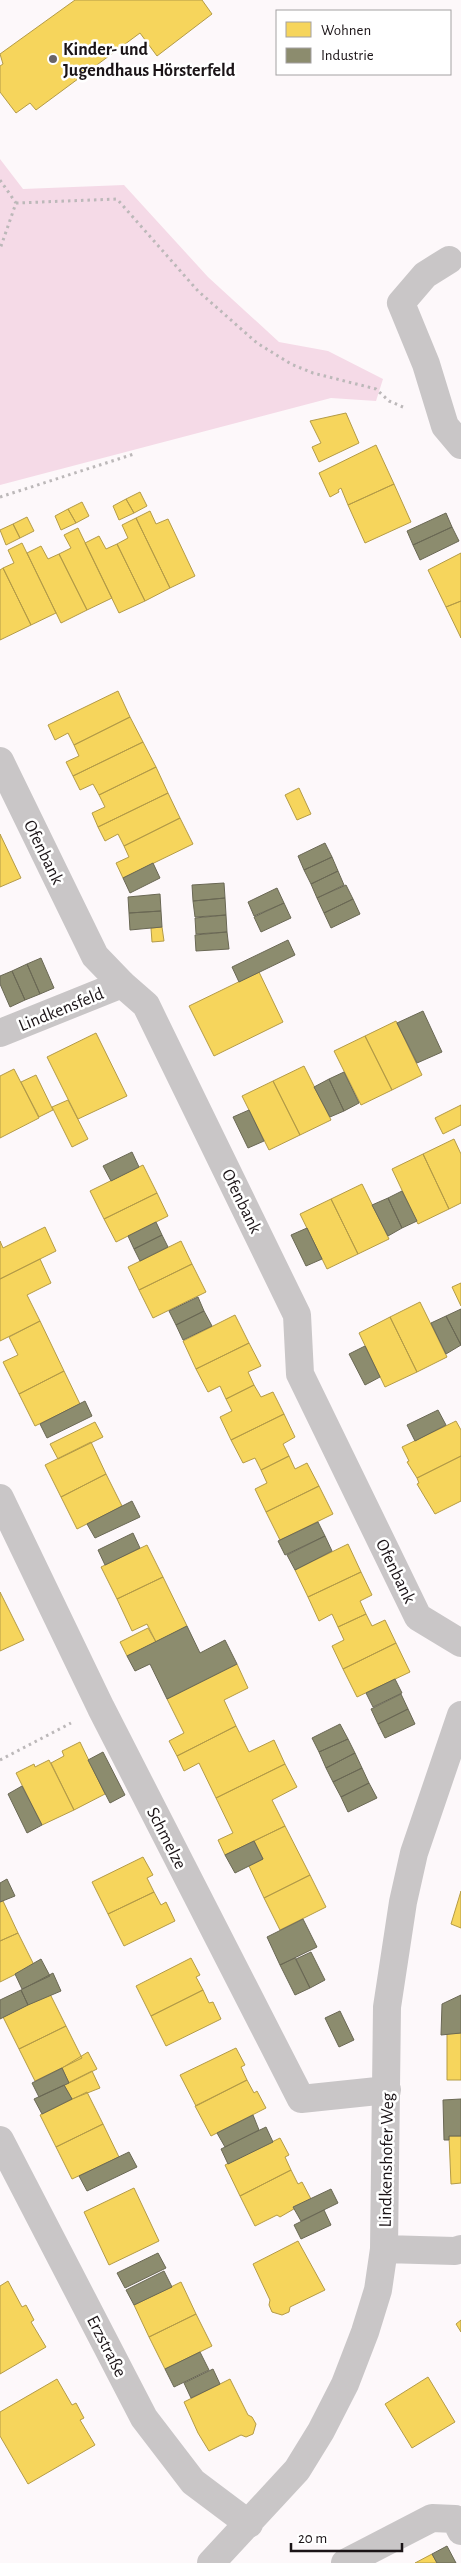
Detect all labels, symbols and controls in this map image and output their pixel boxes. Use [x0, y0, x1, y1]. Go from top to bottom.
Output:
legend [276, 10, 451, 75]
text: Wohnen [321, 23, 371, 38]
place label: Kinder- und Jugendhaus Hörsterfeld [63, 41, 236, 80]
text: Industrie [321, 48, 374, 63]
marker: Kinder- und Jugendhaus Hörsterfeld [47, 53, 59, 65]
street label: Ofenbank [20, 817, 67, 888]
street label: Lindkensfeld [16, 985, 106, 1035]
street label: Ofenbank [218, 1166, 265, 1237]
street label: Ofenbank [372, 1536, 419, 1607]
street label: Schmelze [143, 1805, 189, 1872]
street label: Lindkenshofer Weg [377, 2092, 397, 2228]
street label: Erzstraße [83, 2313, 129, 2380]
scale bar [291, 2520, 402, 2552]
text: 20 m [298, 2531, 327, 2546]

